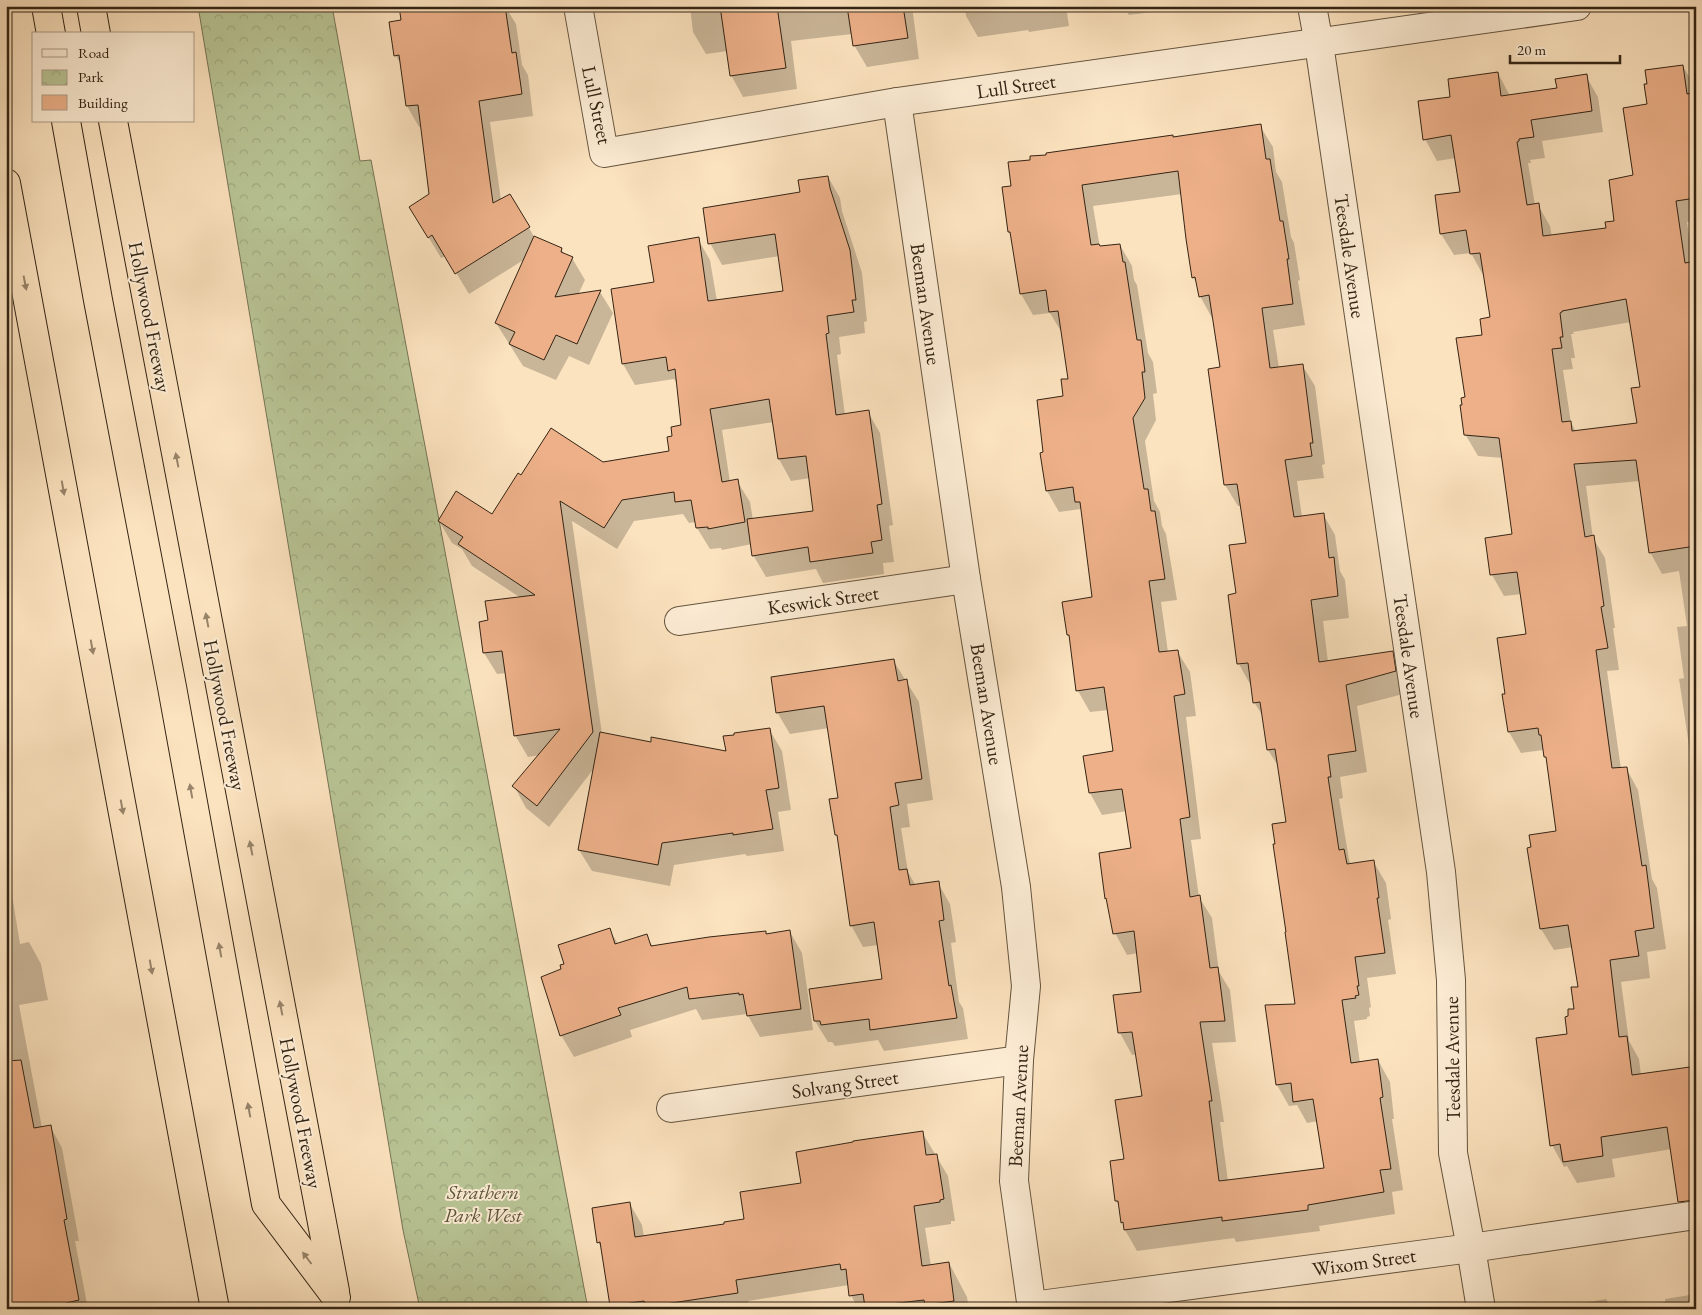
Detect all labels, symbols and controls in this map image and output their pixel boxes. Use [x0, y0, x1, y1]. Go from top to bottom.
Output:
legend [32, 32, 195, 122]
scale bar [1510, 32, 1620, 64]
text: 20 m [1517, 40, 1546, 59]
text: Road [78, 43, 110, 62]
street label: Lull Street [576, 63, 618, 147]
text: Park [78, 67, 105, 86]
street label: Lull Street [975, 67, 1058, 104]
text: Building [78, 93, 128, 112]
street label: Teesdale Avenue [1328, 192, 1372, 320]
street label: Hollywood Freeway [123, 239, 177, 395]
street label: Beeman Avenue [905, 241, 947, 367]
one-way arrow [21, 275, 29, 291]
one-way arrow [173, 453, 181, 468]
one-way arrow [59, 480, 67, 496]
street label: Keswick Street [766, 579, 881, 621]
street label: Teesdale Avenue [1387, 592, 1431, 720]
one-way arrow [203, 612, 211, 628]
street label: Hollywood Freeway [198, 637, 252, 793]
one-way arrow [89, 640, 97, 656]
street label: Beeman Avenue [965, 641, 1009, 767]
one-way arrow [186, 782, 194, 798]
one-way arrow [118, 800, 126, 816]
one-way arrow [246, 840, 254, 856]
one-way arrow [216, 942, 224, 958]
one-way arrow [148, 959, 156, 975]
street label: Teesdale Avenue [1438, 996, 1466, 1122]
one-way arrow [277, 1000, 285, 1016]
street label: Hollywood Freeway [274, 1035, 328, 1191]
street label: Beeman Avenue [1002, 1044, 1034, 1168]
street label: Solvang Street [790, 1064, 901, 1104]
one-way arrow [245, 1102, 253, 1118]
park label: Strathern Park West [444, 1179, 523, 1228]
street label: Wixom Street [1311, 1242, 1418, 1282]
one-way arrow [301, 1252, 312, 1265]

